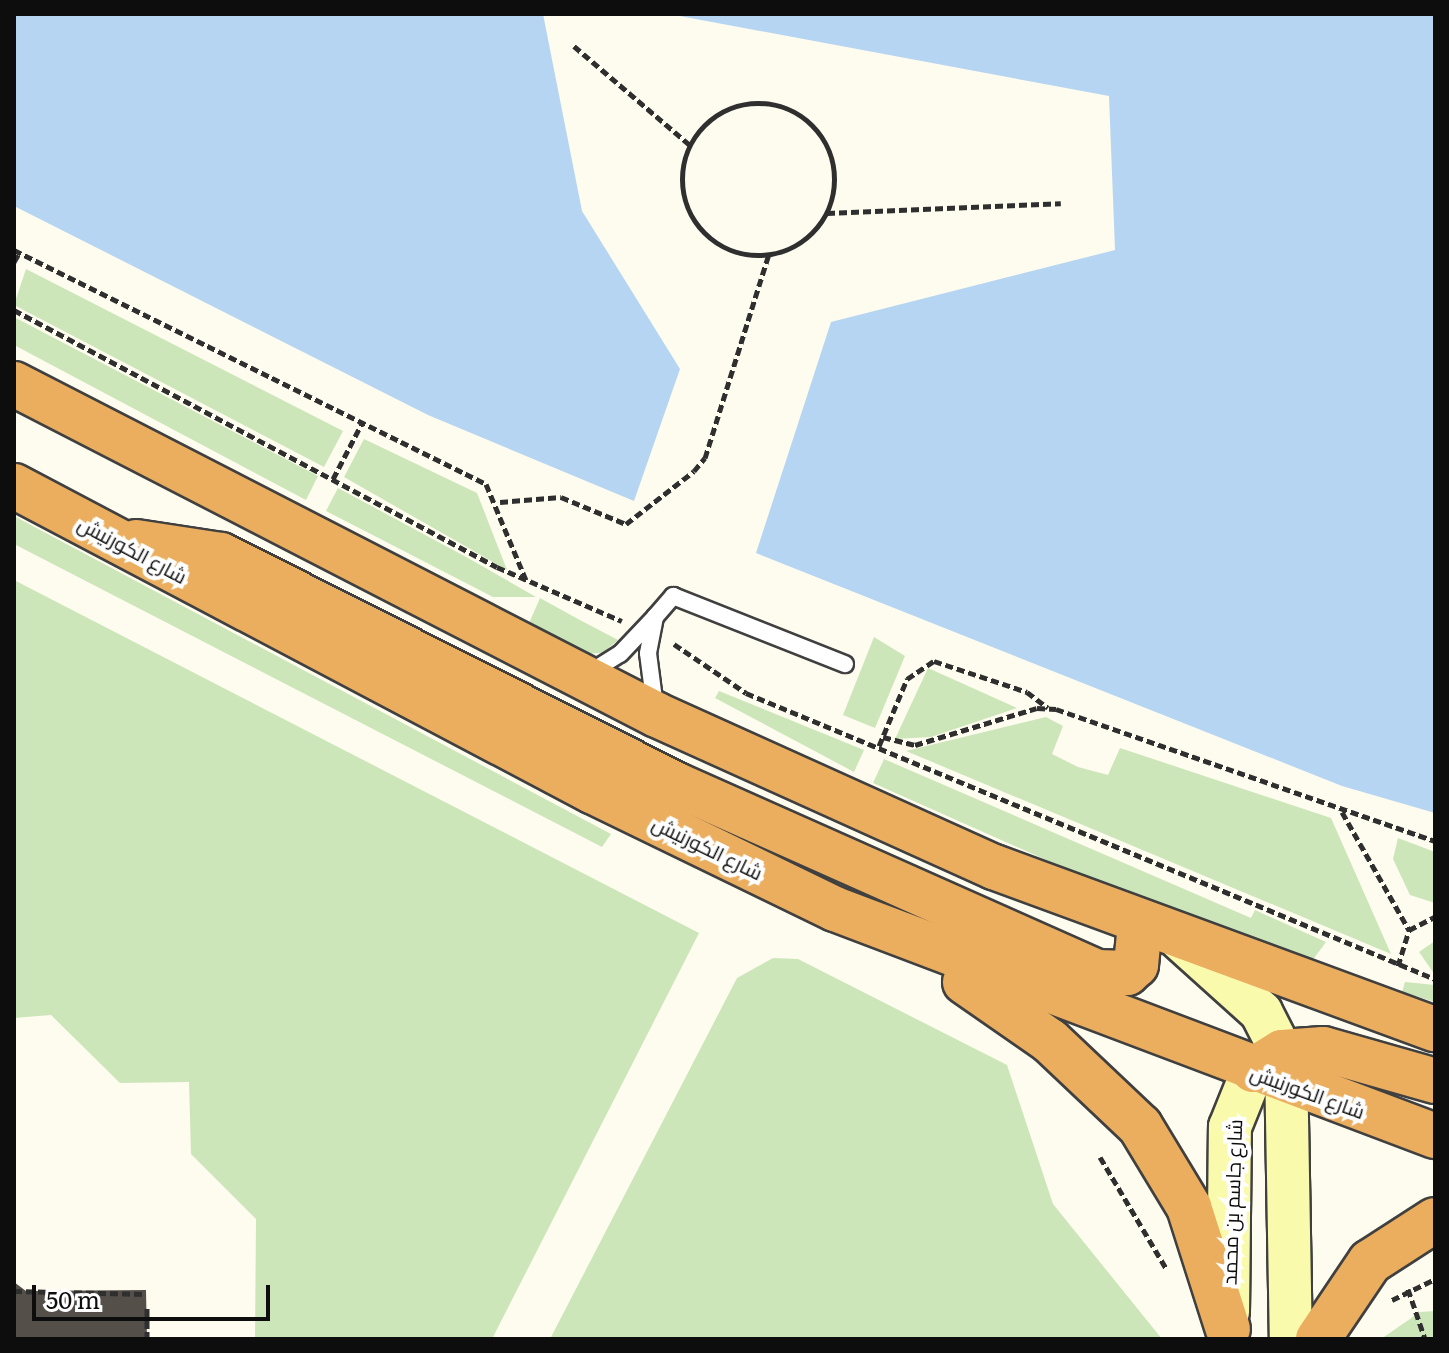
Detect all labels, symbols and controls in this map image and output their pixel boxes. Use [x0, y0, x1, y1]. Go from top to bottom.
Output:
street label: شارع الكورنيش [74, 510, 192, 588]
street label: شارع الكورنيش [649, 810, 767, 884]
street label: شارع الكورنيش [1248, 1059, 1368, 1123]
street label: شارع جاسم بن محمد [1216, 1119, 1246, 1285]
scale bar [36, 1269, 274, 1319]
text: 50 m [46, 1281, 100, 1316]

